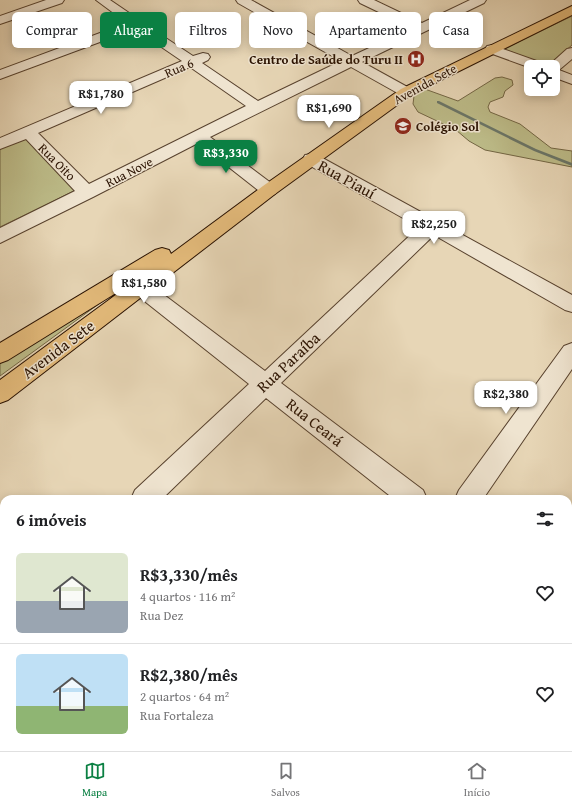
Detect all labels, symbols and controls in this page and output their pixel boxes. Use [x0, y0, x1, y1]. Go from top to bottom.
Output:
chip: Comprar [12, 12, 92, 48]
chip: Alugar [100, 12, 167, 48]
chip: Filtros [175, 12, 241, 48]
chip: Novo [249, 12, 307, 48]
chip: Apartamento [315, 12, 421, 48]
chip: Casa [429, 12, 483, 48]
hospital icon: Centro de Saúde do Turu II [406, 49, 426, 69]
place label: Centro de Saúde do Turu II [249, 50, 403, 69]
street label: Rua 6 [162, 53, 196, 83]
street label: Avenida Sete [390, 59, 460, 109]
map controls [524, 60, 560, 96]
button: locate [524, 60, 560, 96]
pin: R$1,780 [64, 81, 138, 115]
text: R$1,780 [78, 84, 124, 103]
pin: R$1,690 [292, 95, 366, 129]
text: R$1,690 [306, 98, 352, 117]
school or university icon: Colégio Sol [393, 116, 413, 136]
place label: Colégio Sol [416, 117, 479, 136]
street label: Rua Oito [34, 139, 80, 185]
pin: R$3,330 [189, 140, 263, 174]
text: R$3,330 [203, 143, 249, 162]
street label: Rua Nove [102, 152, 156, 192]
street label: Rua Piauí [314, 153, 381, 205]
pin: R$2,250 [397, 211, 471, 245]
text: R$2,250 [411, 214, 457, 233]
pin: R$1,580 [107, 270, 181, 304]
text: R$1,580 [121, 273, 167, 292]
street label: Avenida Sete [17, 314, 99, 384]
street label: Rua Paraíba [251, 326, 326, 398]
pin: R$2,380 [469, 381, 543, 415]
text: R$2,380 [483, 384, 529, 403]
street label: Rua Ceará [281, 392, 349, 452]
text: 6 imóveis [16, 507, 87, 532]
icon: filters [534, 508, 556, 530]
text: R$3,330/mês [140, 562, 238, 587]
icon: home [48, 569, 96, 617]
icon: heart [534, 582, 556, 604]
text: 4 quartos · 116 m² [140, 587, 235, 606]
text: Rua Dez [140, 606, 183, 625]
text: R$2,380/mês [140, 662, 238, 687]
icon: home [48, 670, 96, 718]
icon: heart [534, 683, 556, 705]
text: 2 quartos · 64 m² [140, 687, 229, 706]
text: Rua Fortaleza [140, 706, 214, 725]
tab: Mapa [82, 760, 107, 800]
tab: Salvos [271, 760, 300, 800]
tab: Início [464, 760, 490, 800]

